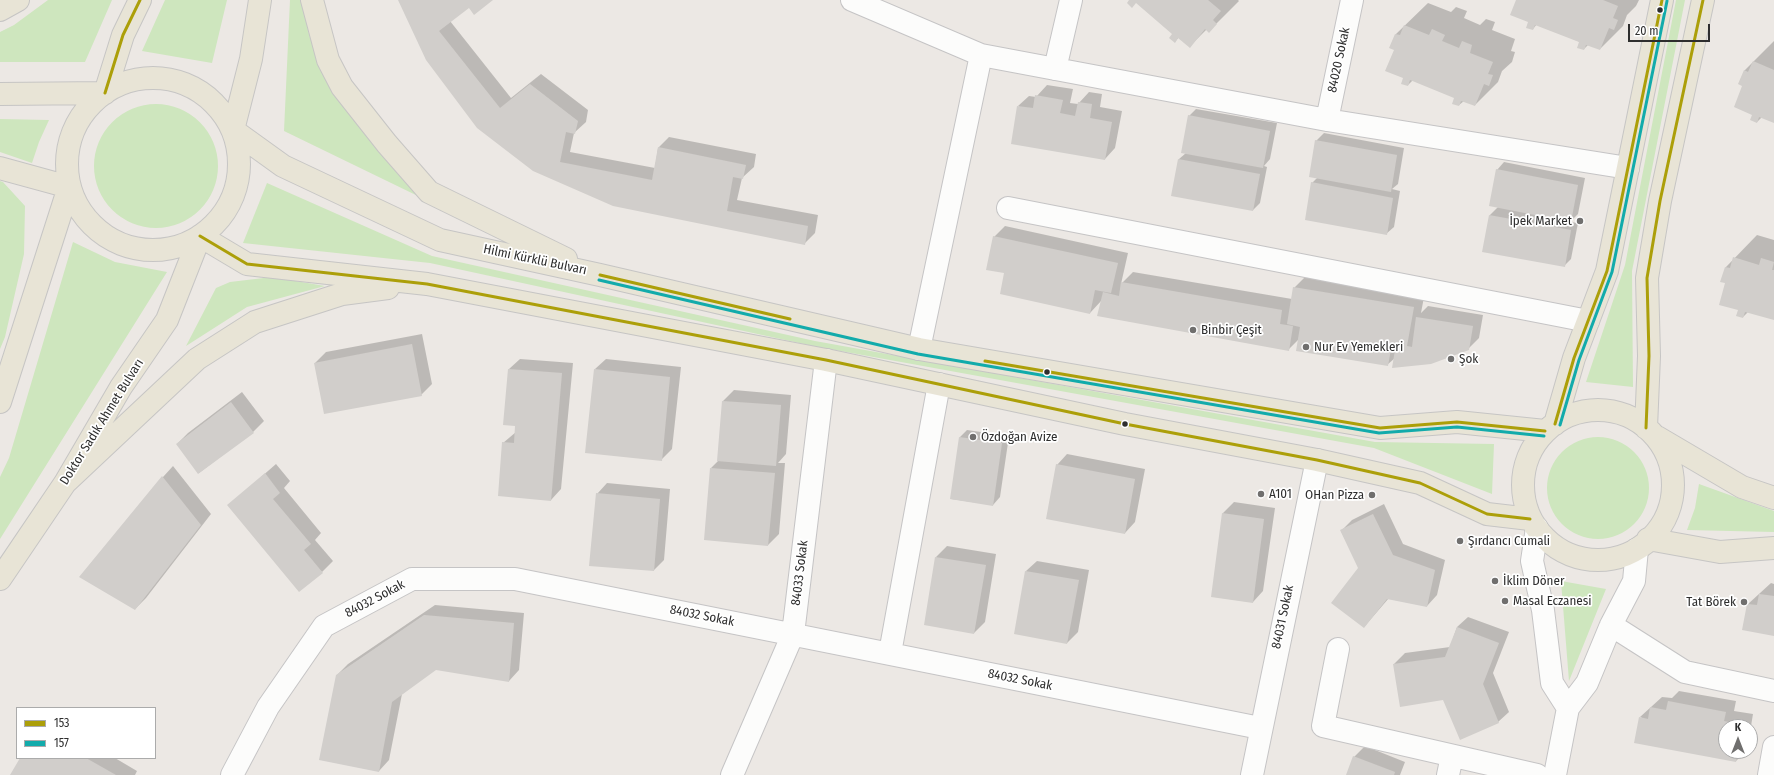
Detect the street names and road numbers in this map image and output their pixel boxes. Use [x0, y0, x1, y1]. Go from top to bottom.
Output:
street label: 84020 Sokak [1324, 26, 1354, 94]
street label: Hilmi Kürklü Bulvarı [482, 241, 588, 279]
street label: Doktor Sadık Ahmet Bulvarı [57, 356, 147, 488]
street label: 84033 Sokak [788, 539, 812, 607]
street label: 84032 Sokak [342, 577, 408, 621]
street label: 84031 Sokak [1269, 584, 1297, 650]
street label: 84032 Sokak [668, 602, 736, 630]
street label: 84032 Sokak [986, 666, 1054, 694]

